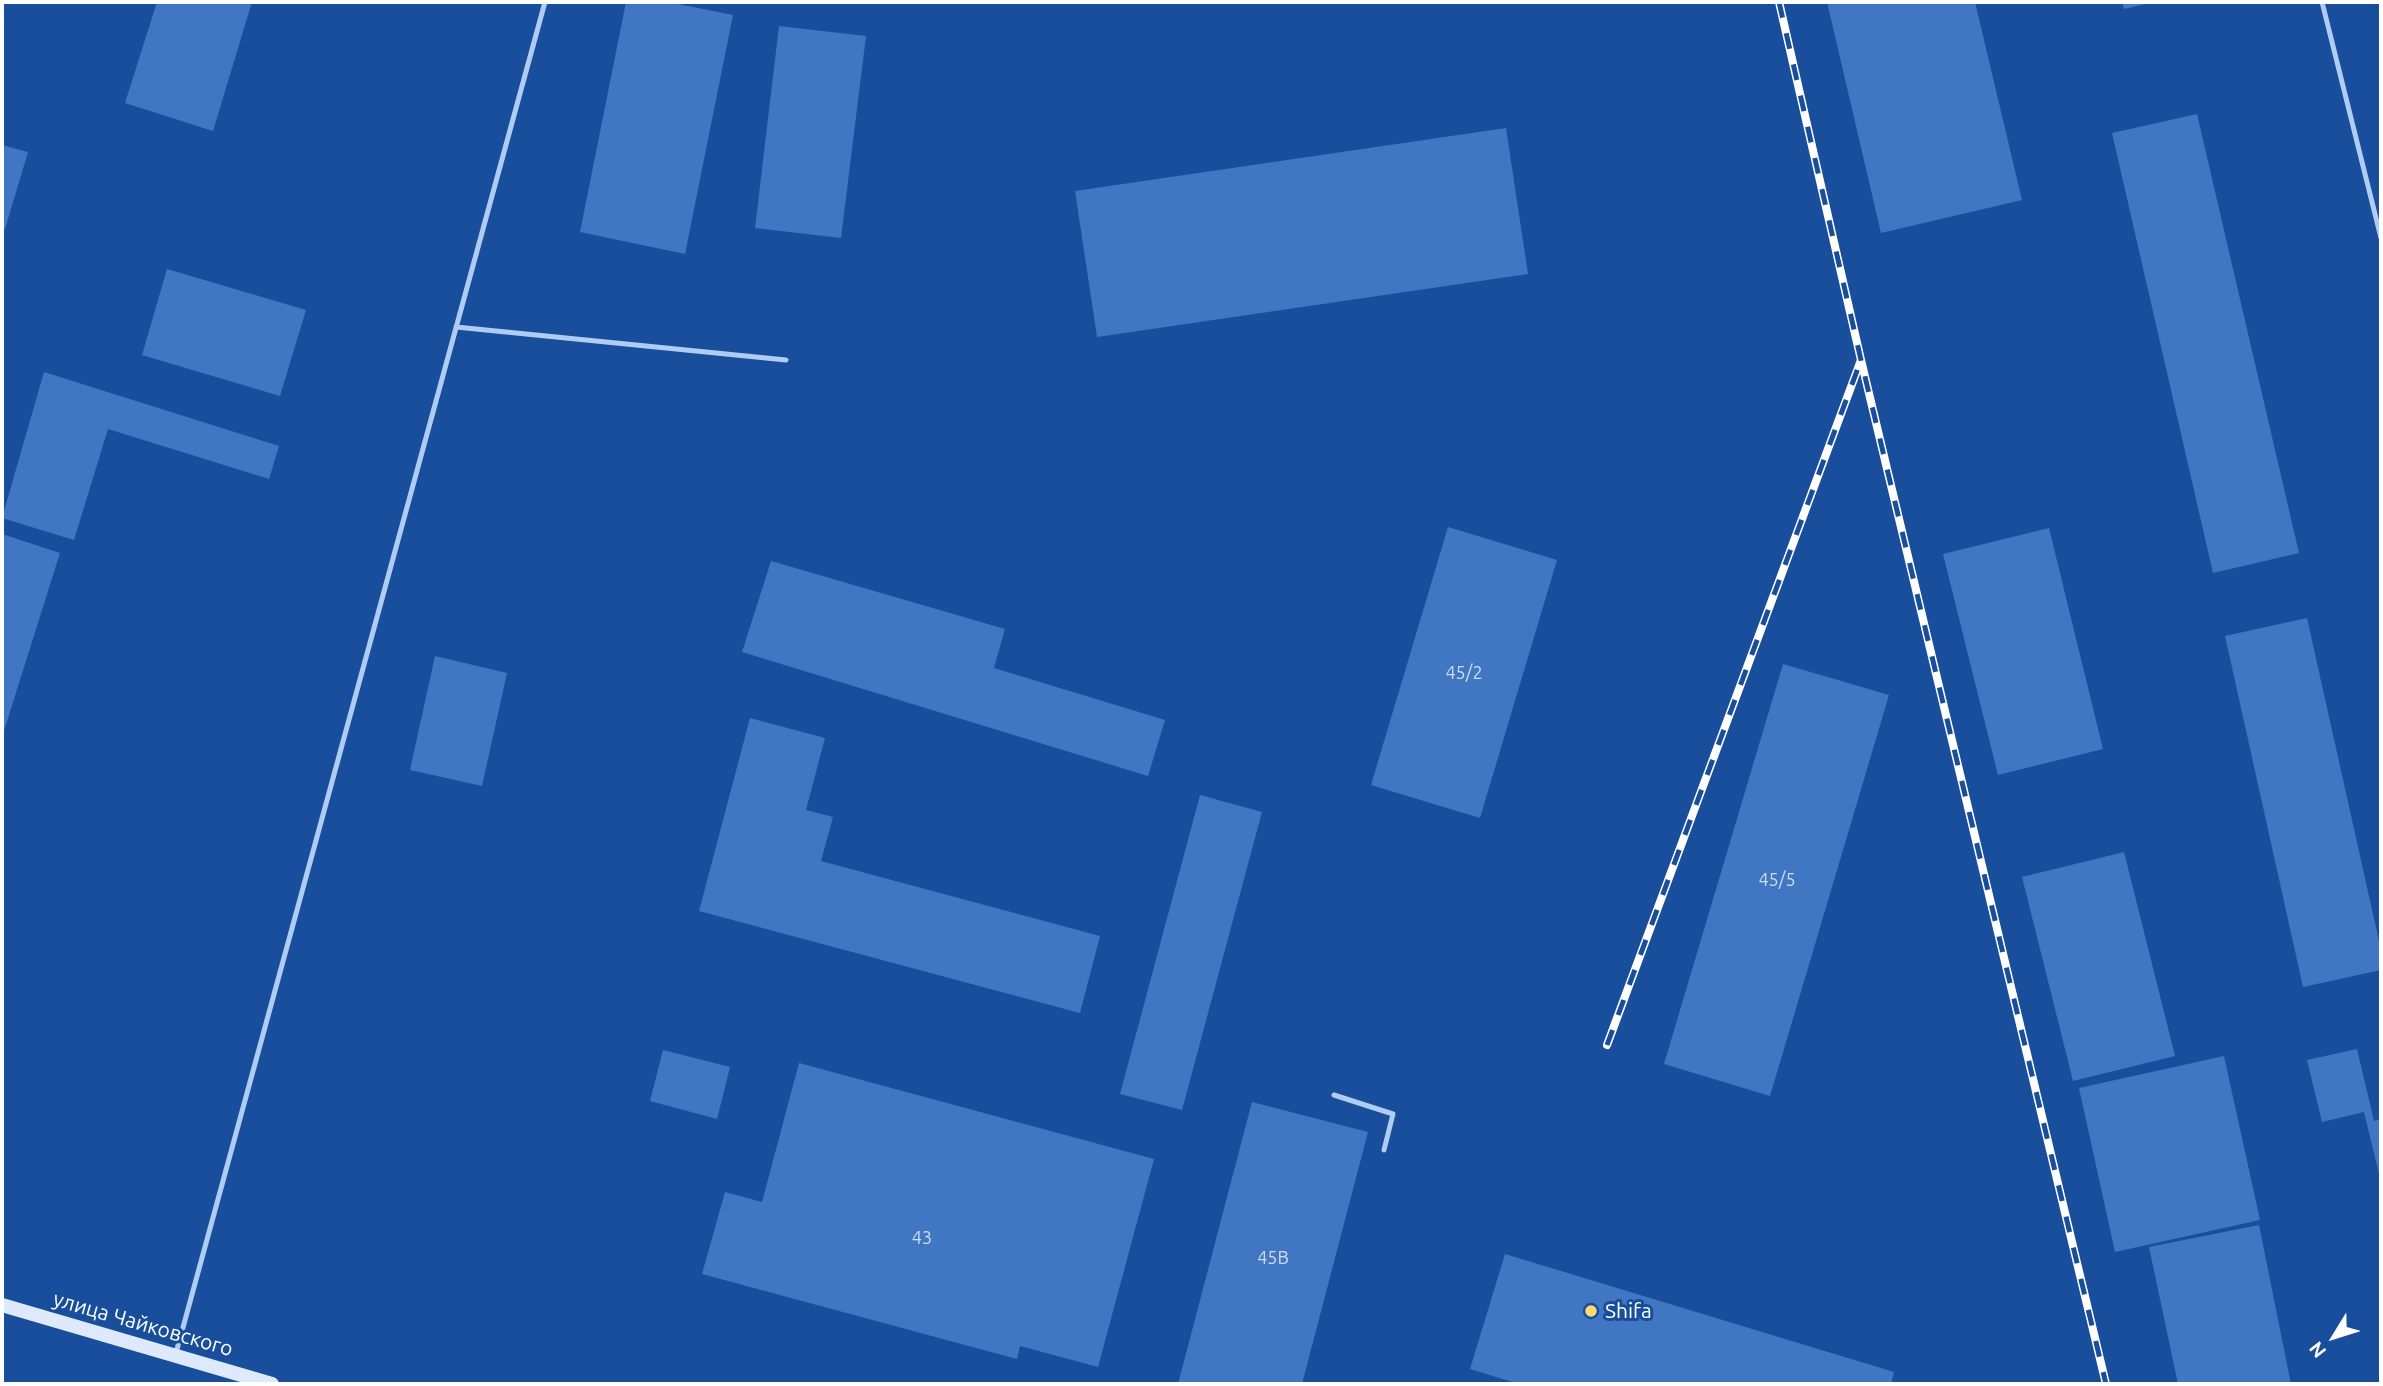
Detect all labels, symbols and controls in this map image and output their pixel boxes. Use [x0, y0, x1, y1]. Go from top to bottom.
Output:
house number: 45/2 [1445, 662, 1483, 684]
house number: 45/5 [1758, 869, 1796, 891]
house number: 43 [912, 1227, 932, 1249]
house number: 45В [1257, 1247, 1289, 1269]
street label: улица Чайковского [50, 1286, 236, 1362]
place label: Shifa [1605, 1298, 1652, 1324]
north arrow [2299, 1302, 2369, 1372]
marker: Shifa [1583, 1303, 1599, 1319]
text: N [2304, 1338, 2330, 1362]

